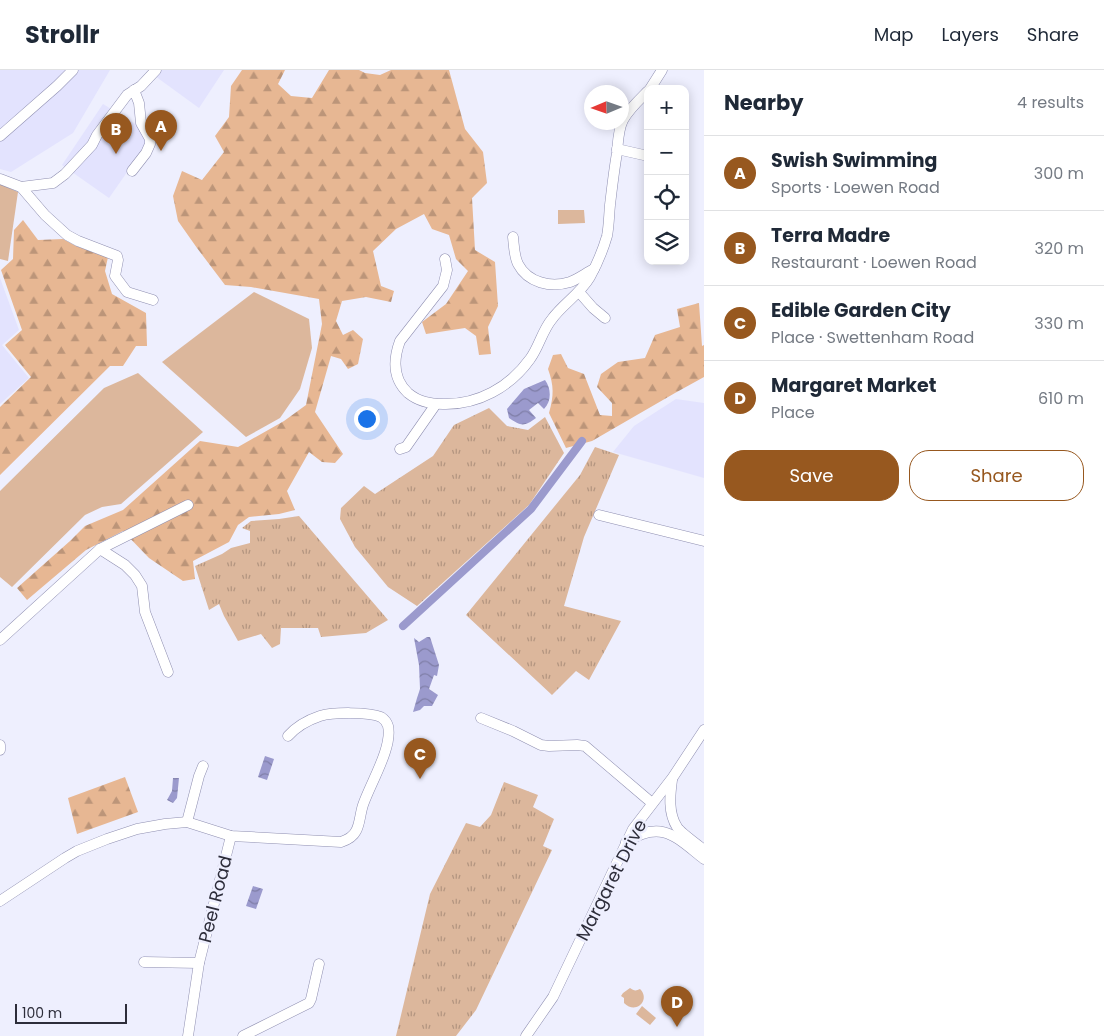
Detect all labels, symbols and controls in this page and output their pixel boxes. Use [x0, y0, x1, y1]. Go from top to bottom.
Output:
text: Strollr [25, 18, 100, 51]
text: Map [874, 22, 914, 47]
text: Layers [942, 22, 999, 47]
text: Share [1027, 22, 1079, 47]
north arrow [584, 85, 629, 130]
map controls [644, 85, 689, 265]
button: + [644, 85, 689, 130]
text: Nearby [724, 88, 804, 117]
text: 4 results [1017, 91, 1084, 114]
pin: A [145, 110, 177, 151]
pin: B [100, 113, 132, 154]
button: − [644, 130, 689, 175]
text: Swish Swimming [771, 147, 937, 174]
text: A [734, 162, 746, 185]
text: 300 m [1034, 162, 1084, 185]
button: locate [644, 175, 689, 220]
text: Sports · Loewen Road [771, 176, 940, 199]
button: layers [644, 220, 689, 265]
text: Terra Madre [771, 222, 890, 249]
text: B [735, 237, 745, 260]
text: 320 m [1035, 237, 1084, 260]
text: Restaurant · Loewen Road [771, 251, 977, 274]
text: Edible Garden City [771, 297, 951, 324]
text: C [734, 312, 746, 335]
text: 330 m [1034, 312, 1084, 335]
text: Place · Swettenham Road [771, 326, 974, 349]
text: Margaret Market [771, 372, 937, 399]
text: D [734, 387, 746, 410]
text: 610 m [1038, 387, 1084, 410]
text: Place [771, 401, 815, 424]
your location [354, 406, 380, 432]
button: Save [724, 450, 899, 501]
button: Share [909, 450, 1084, 501]
pin: C [404, 738, 436, 779]
street label: Margaret Drive [570, 815, 652, 945]
street label: Peel Road [192, 853, 238, 945]
pin: D [661, 986, 693, 1027]
scale bar [15, 1001, 128, 1024]
text: 100 m [22, 1003, 62, 1023]

